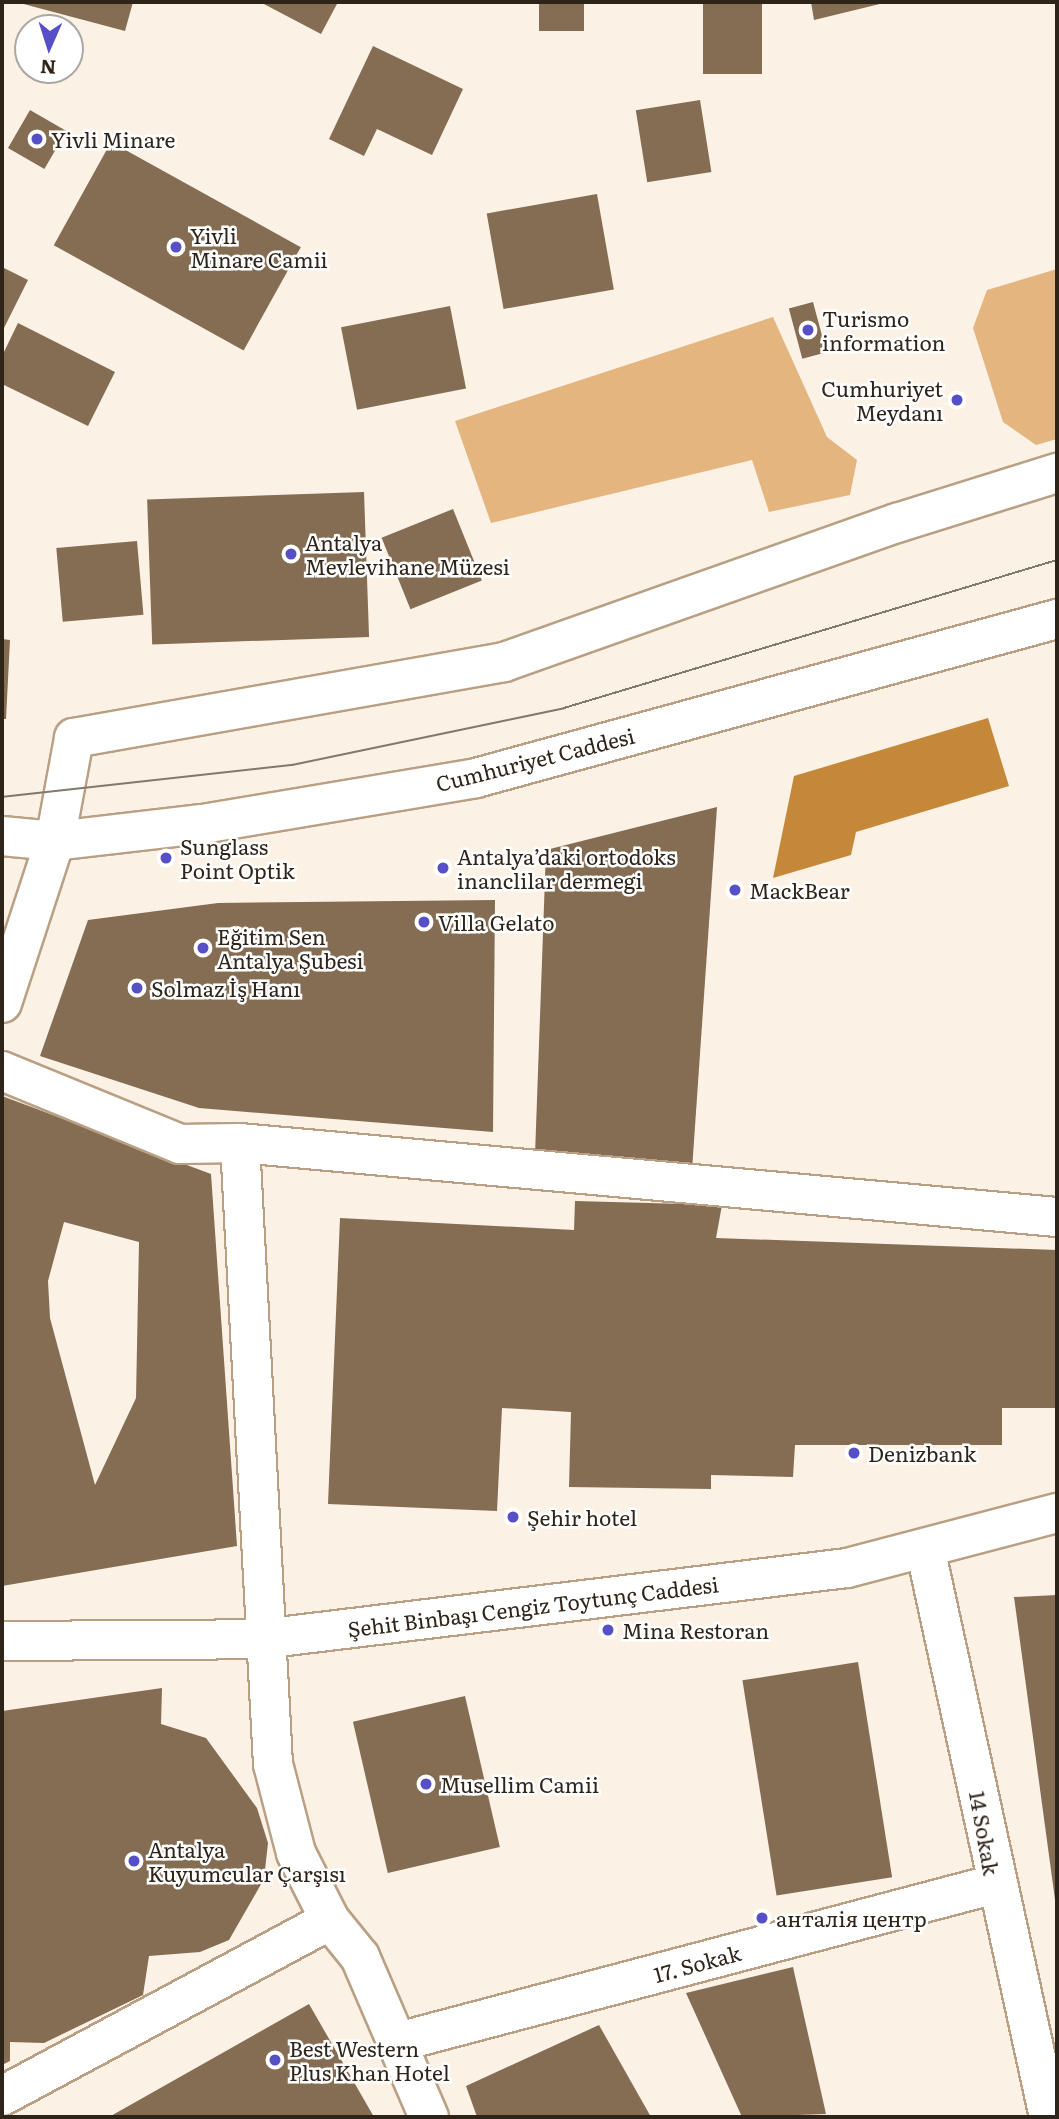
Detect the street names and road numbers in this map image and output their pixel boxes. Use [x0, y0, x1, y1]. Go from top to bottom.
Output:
street label: Cumhuriyet Caddesi [433, 722, 637, 796]
street label: Şehit Binbaşı Cengiz Toytunç Caddesi [346, 1571, 720, 1641]
street label: 14 Sokak [965, 1789, 1005, 1877]
street label: 17. Sokak [651, 1939, 743, 1987]

